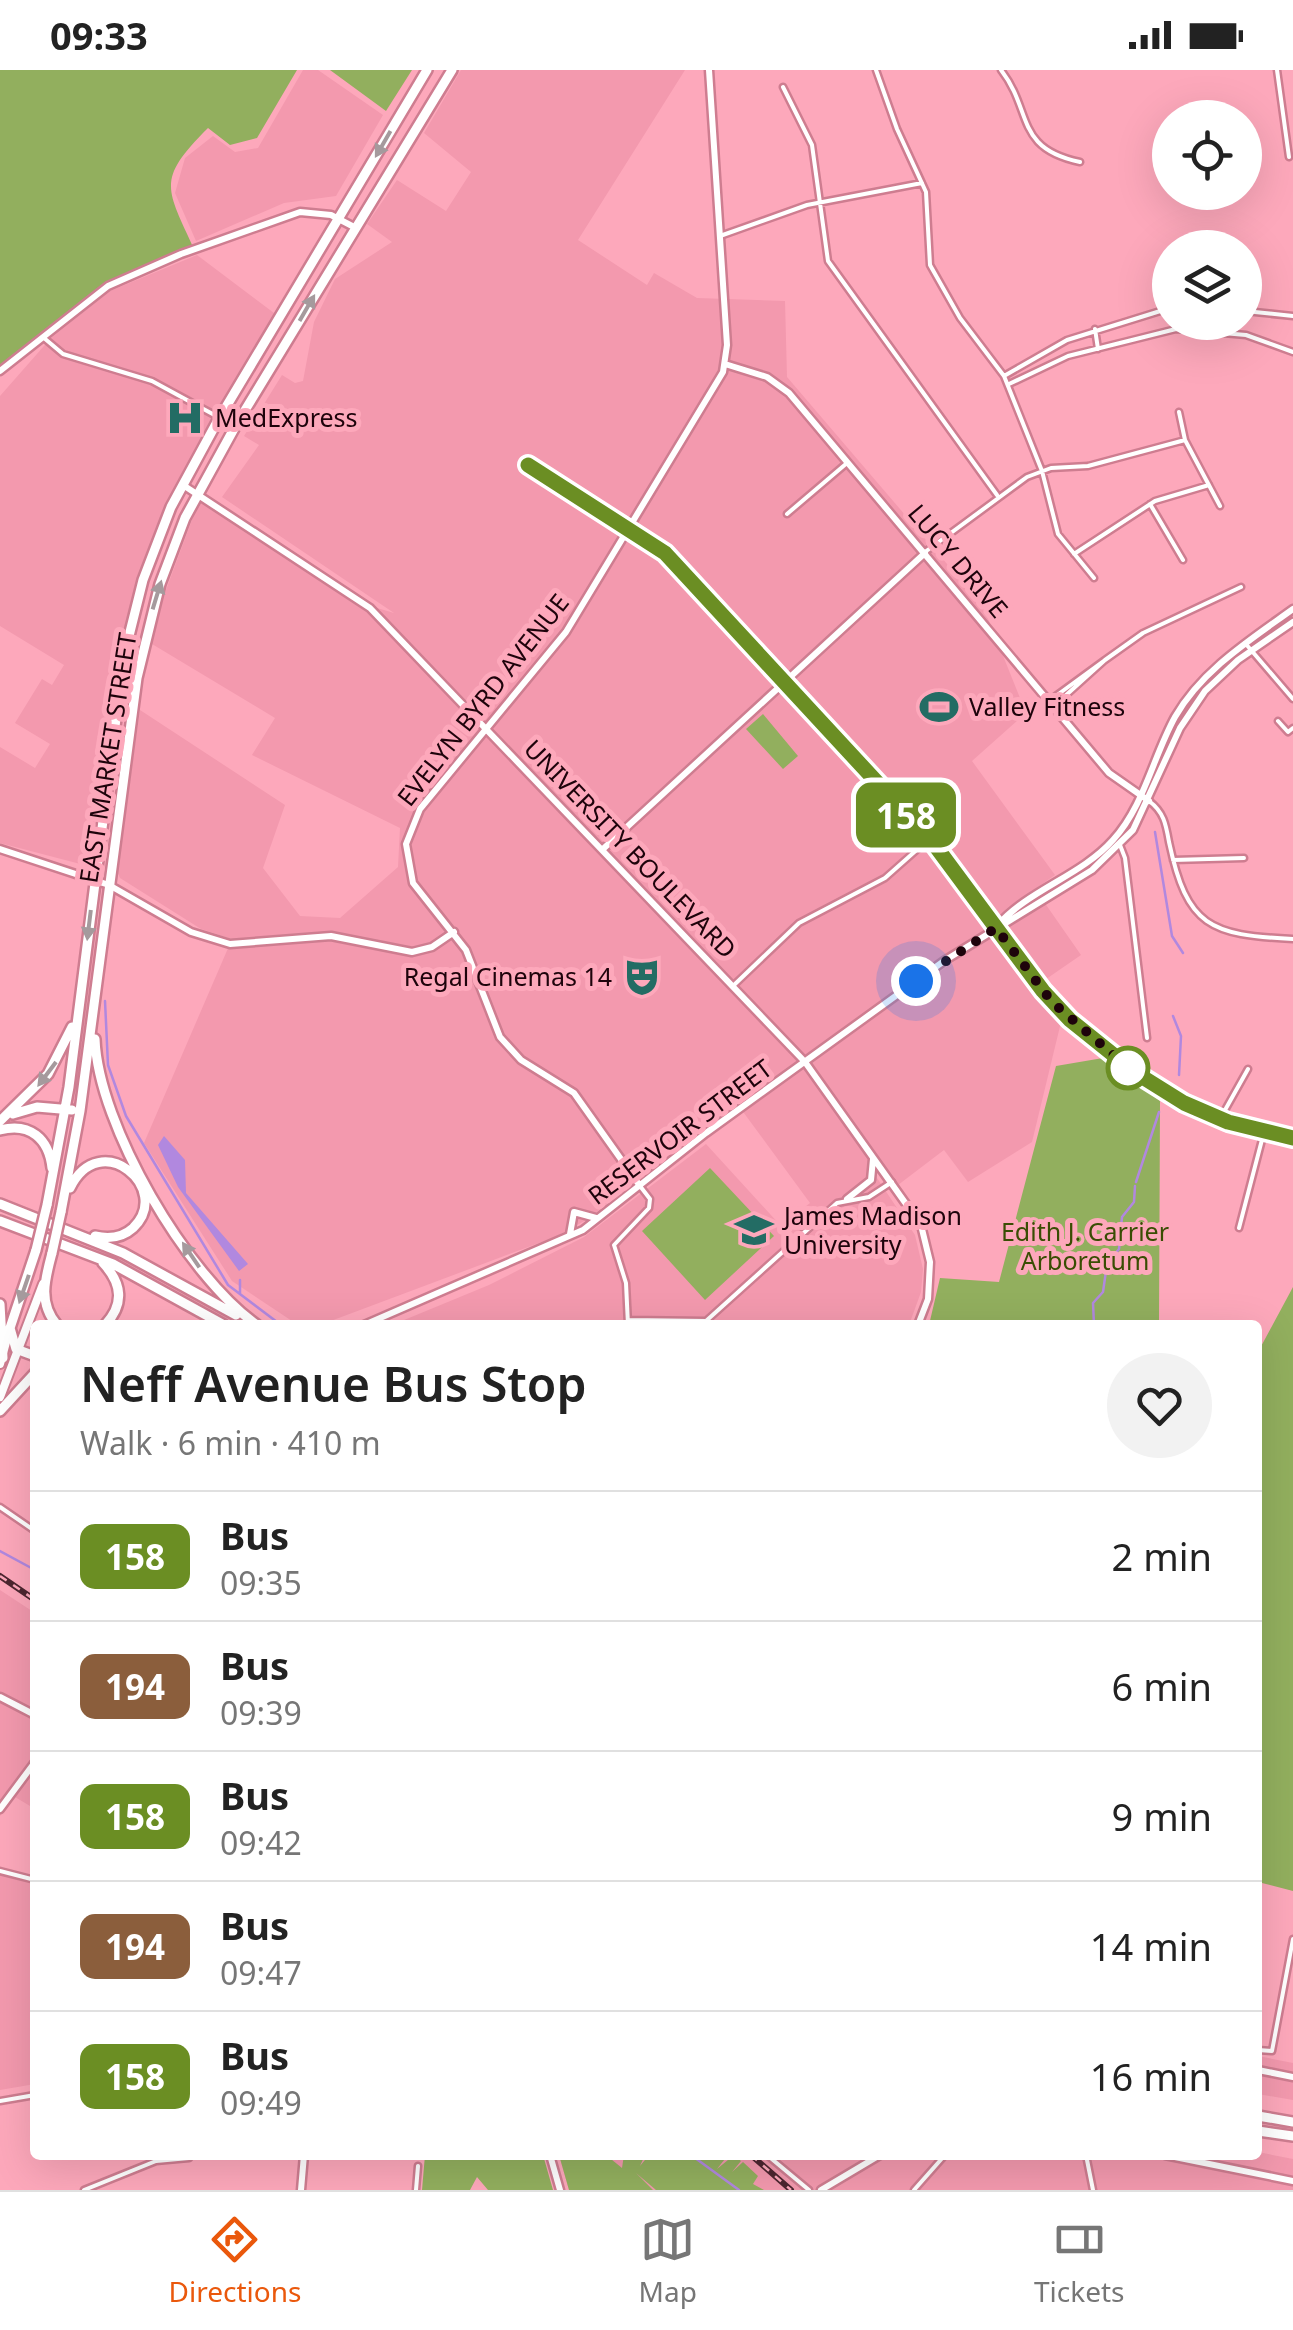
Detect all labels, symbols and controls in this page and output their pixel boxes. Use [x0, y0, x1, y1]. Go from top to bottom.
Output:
text: 09:33 [50, 9, 148, 61]
map controls [1152, 100, 1262, 340]
button: locate [1152, 100, 1262, 210]
one-way arrow [375, 130, 392, 158]
button: layers [1152, 230, 1262, 340]
one-way arrow [298, 294, 315, 322]
hospital icon: MedExpress [164, 397, 206, 439]
place label: MedExpress [215, 400, 358, 434]
street label: LUCY DRIVE [901, 496, 1016, 624]
one-way arrow [150, 579, 165, 609]
street label: EVELYN BYRD AVENUE [389, 586, 576, 813]
street label: EAST MARKET STREET [70, 630, 144, 885]
sports icon: Valley Fitness [918, 686, 960, 728]
place label: Valley Fitness [969, 689, 1125, 723]
street label: UNIVERSITY BOULEVARD [517, 732, 744, 965]
line badge: 158 [848, 782, 964, 848]
text: 158 [876, 792, 936, 839]
one-way arrow [80, 910, 96, 942]
theatre icon: Regal Cinemas 14 [621, 956, 663, 998]
your location [891, 956, 941, 1006]
place label: Regal Cinemas 14 [404, 959, 612, 993]
unlabelled marker [1107, 1047, 1149, 1089]
street label: RESERVOIR STREET [580, 1051, 778, 1212]
one-way arrow [37, 1061, 57, 1087]
place label: James Madison University [782, 1198, 962, 1261]
school or university icon: James Madison University [733, 1209, 775, 1251]
park label: Edith J. Carrier Arboretum [1001, 1214, 1169, 1277]
one-way arrow [182, 1242, 200, 1269]
one-way arrow [16, 1275, 31, 1305]
text: Neff Avenue Bus Stop [80, 1351, 587, 1416]
button: heart [1107, 1353, 1212, 1458]
text: Walk · 6 min · 410 m [80, 1421, 381, 1464]
text: Bus [220, 1509, 289, 1561]
text: 2 min [1112, 1530, 1212, 1582]
text: 158 [105, 1533, 165, 1580]
text: 09:35 [220, 1561, 302, 1604]
text: Bus [220, 1639, 289, 1691]
text: 6 min [1112, 1660, 1212, 1712]
text: 194 [105, 1663, 165, 1710]
text: 09:39 [220, 1691, 302, 1734]
text: Bus [220, 1769, 289, 1821]
text: 9 min [1112, 1790, 1212, 1842]
text: 158 [105, 1793, 165, 1840]
text: 09:42 [220, 1821, 302, 1864]
text: Bus [220, 1899, 289, 1951]
text: 14 min [1090, 1920, 1212, 1972]
text: 194 [105, 1923, 165, 1970]
text: 09:47 [220, 1951, 302, 1994]
text: Bus [220, 2029, 289, 2081]
text: 16 min [1090, 2050, 1212, 2102]
text: 158 [105, 2053, 165, 2100]
text: 09:49 [220, 2081, 302, 2124]
tab: Directions [169, 2212, 301, 2310]
tab: Map [639, 2212, 697, 2310]
tab: Tickets [1034, 2212, 1124, 2310]

